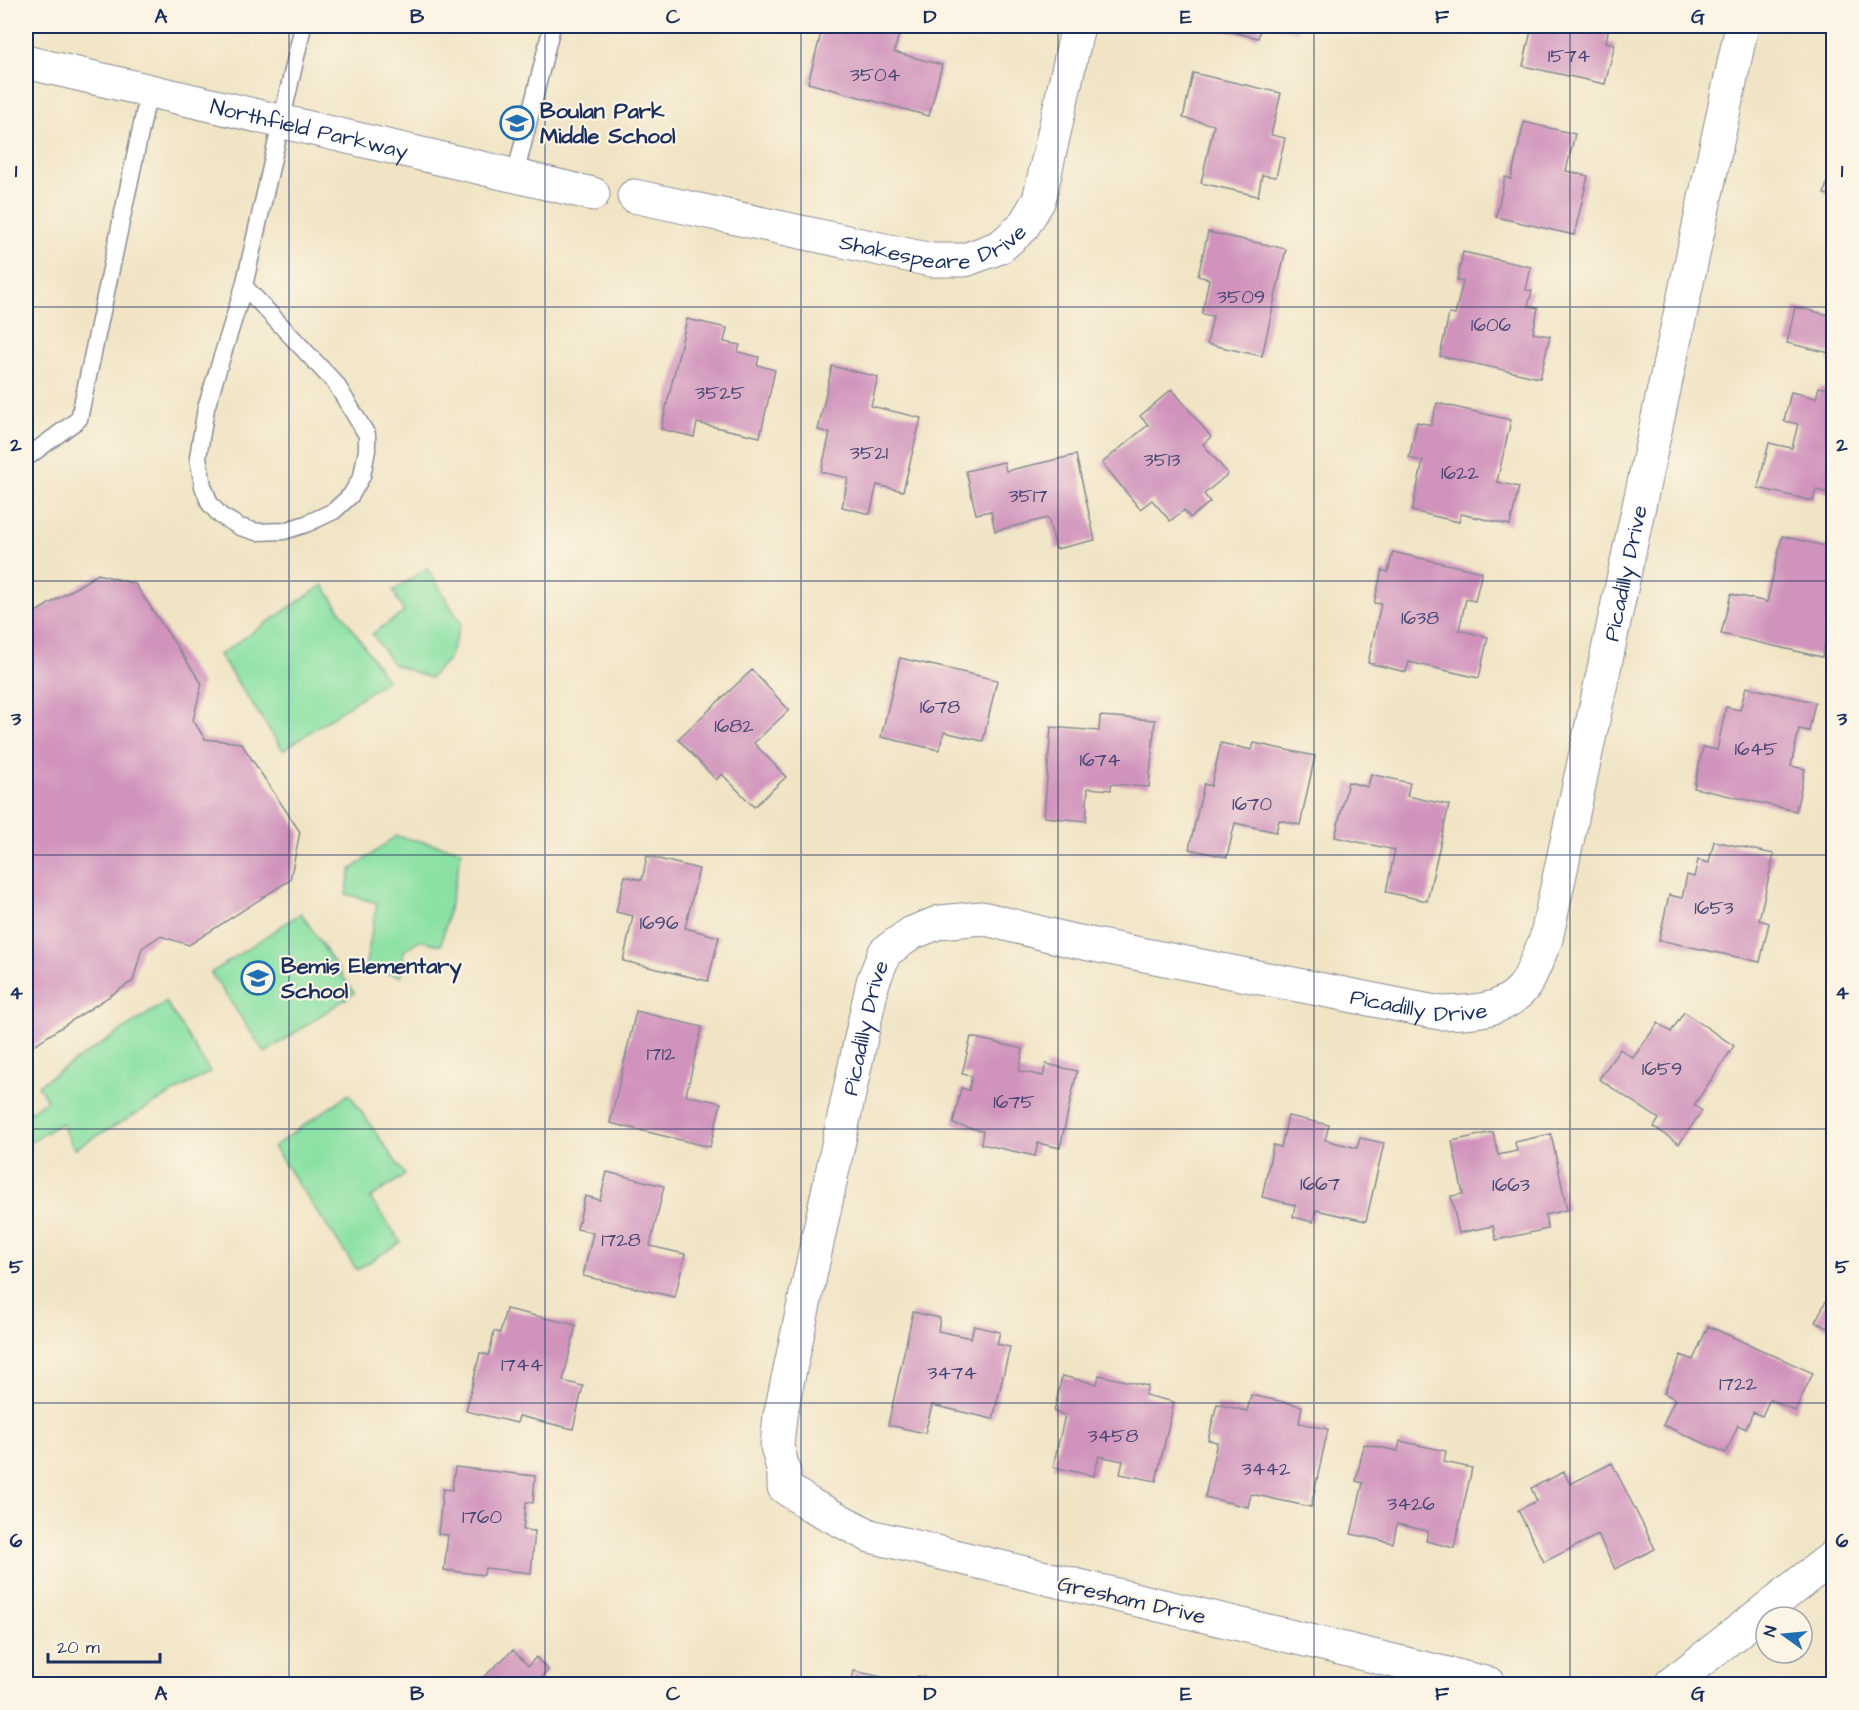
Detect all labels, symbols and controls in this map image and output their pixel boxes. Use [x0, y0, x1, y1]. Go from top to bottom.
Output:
text: A [155, 3, 168, 31]
text: B [410, 3, 425, 31]
text: C [666, 3, 681, 31]
text: D [924, 3, 937, 31]
text: E [1180, 3, 1192, 31]
text: F [1435, 3, 1450, 31]
text: G [1691, 3, 1705, 31]
house number: 1574 [1548, 42, 1591, 70]
house number: 3504 [850, 61, 901, 89]
street label: Northfield Parkway [207, 91, 411, 168]
place label: Boulan Park Middle School [540, 96, 676, 152]
school or university icon: Boulan Park Middle School [499, 105, 535, 141]
text: 1 [15, 157, 18, 185]
text: 1 [1841, 157, 1844, 185]
street label: Shakespeare Drive [837, 217, 1034, 277]
house number: 3509 [1217, 283, 1265, 311]
house number: 1606 [1471, 311, 1512, 339]
house number: 3525 [695, 379, 745, 407]
text: 2 [9, 431, 22, 459]
text: 2 [1835, 431, 1848, 459]
house number: 3521 [850, 439, 889, 467]
house number: 3513 [1143, 446, 1181, 474]
house number: 1622 [1441, 459, 1480, 487]
house number: 3517 [1008, 482, 1048, 510]
street label: Picadilly Drive [1596, 502, 1656, 644]
house number: 1638 [1401, 604, 1439, 632]
house number: 1678 [920, 693, 960, 721]
text: 3 [10, 705, 22, 733]
text: 3 [1836, 705, 1848, 733]
house number: 1682 [714, 712, 754, 740]
house number: 1645 [1735, 735, 1777, 763]
house number: 1674 [1079, 746, 1121, 774]
house number: 1670 [1232, 790, 1272, 818]
house number: 1653 [1694, 894, 1734, 922]
house number: 1696 [639, 909, 679, 937]
place label: Bemis Elementary School [280, 951, 462, 1007]
street label: Picadilly Drive [835, 956, 897, 1098]
school or university icon: Bemis Elementary School [240, 960, 276, 996]
text: 4 [9, 979, 23, 1007]
text: 4 [1835, 979, 1849, 1007]
street label: Picadilly Drive [1348, 982, 1490, 1030]
house number: 1712 [647, 1040, 676, 1068]
house number: 1659 [1642, 1055, 1682, 1083]
house number: 1675 [993, 1088, 1035, 1116]
house number: 1667 [1300, 1170, 1340, 1198]
house number: 1663 [1492, 1171, 1530, 1199]
house number: 1728 [601, 1226, 641, 1254]
text: 5 [9, 1253, 24, 1281]
text: 5 [1835, 1253, 1850, 1281]
house number: 1744 [501, 1351, 543, 1379]
house number: 3474 [927, 1359, 977, 1387]
house number: 1722 [1719, 1370, 1757, 1398]
house number: 3458 [1088, 1422, 1138, 1450]
house number: 3442 [1242, 1455, 1291, 1483]
house number: 3426 [1387, 1490, 1435, 1518]
house number: 1760 [462, 1503, 502, 1531]
text: 6 [10, 1527, 23, 1555]
text: 6 [1836, 1527, 1849, 1555]
street label: Gresham Drive [1054, 1568, 1209, 1633]
north arrow [1754, 1605, 1814, 1665]
text: N [1759, 1624, 1782, 1639]
scale bar [48, 1626, 160, 1664]
text: 20 m [57, 1635, 100, 1660]
text: A [155, 1680, 168, 1708]
text: B [410, 1680, 425, 1708]
text: C [666, 1680, 681, 1708]
text: D [924, 1680, 937, 1708]
text: E [1180, 1680, 1192, 1708]
text: F [1435, 1680, 1450, 1708]
text: G [1691, 1680, 1705, 1708]

